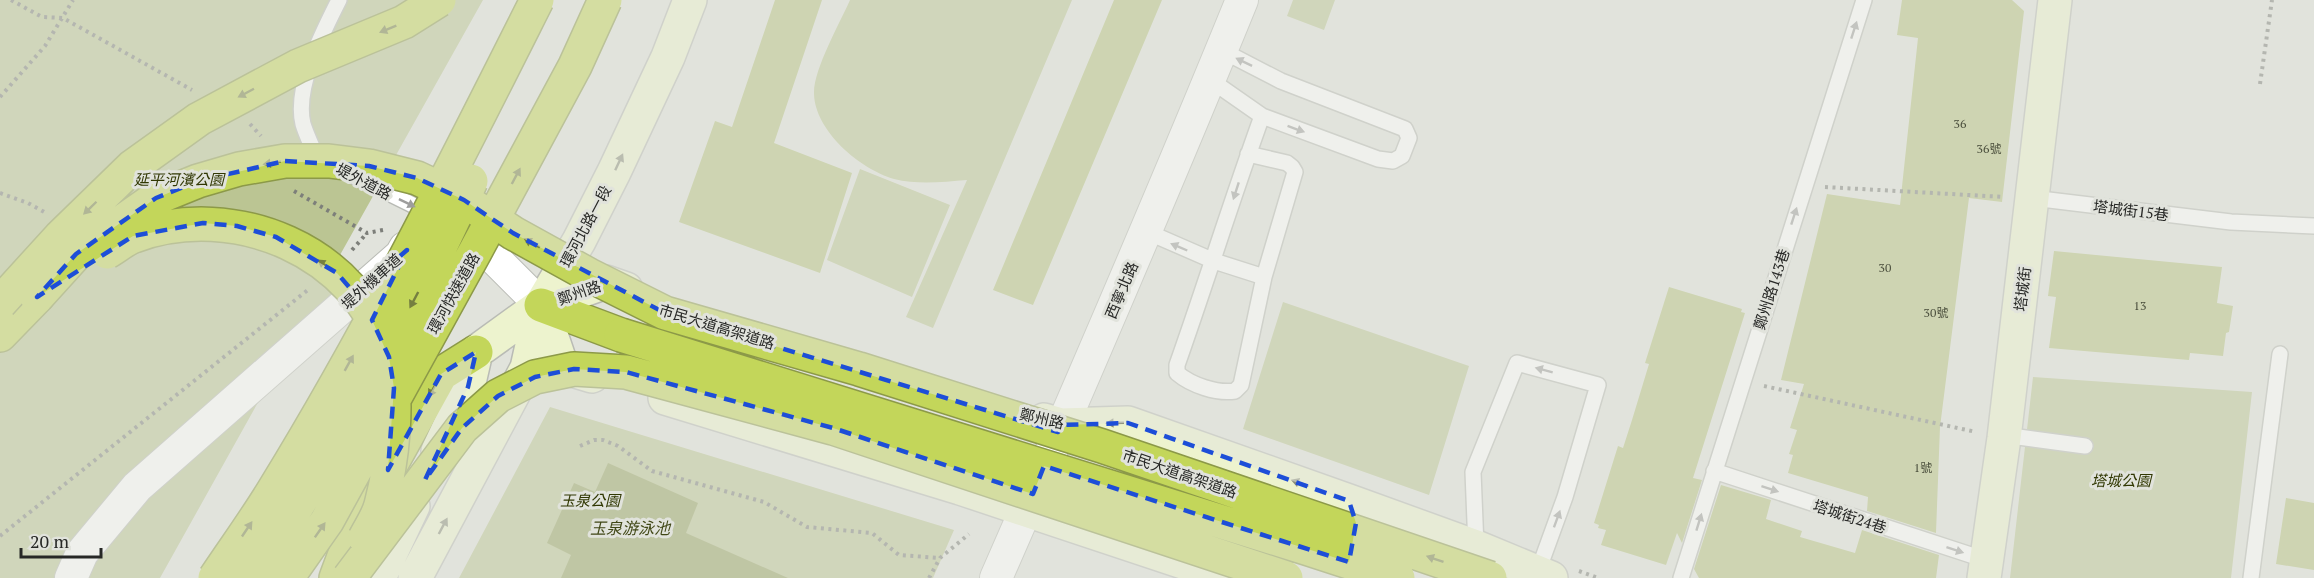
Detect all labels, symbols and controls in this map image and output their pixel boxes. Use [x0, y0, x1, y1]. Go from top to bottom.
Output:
one-way arrow [1850, 21, 1859, 39]
one-way arrow [379, 24, 397, 34]
one-way arrow [1236, 57, 1253, 67]
one-way arrow [238, 88, 255, 98]
house number: 36 [1954, 116, 1967, 131]
one-way arrow [1287, 124, 1305, 134]
house number: 36號 [1977, 141, 2001, 156]
one-way arrow [614, 153, 623, 170]
street label: 堤外道路 [333, 158, 395, 204]
one-way arrow [262, 159, 281, 168]
one-way arrow [511, 167, 521, 184]
park label: 延平河濱公園 [134, 169, 226, 189]
street label: 環河北路一段 [555, 182, 615, 270]
one-way arrow [1231, 182, 1240, 200]
street label: 塔城街15巷 [2092, 195, 2170, 225]
one-way arrow [399, 199, 416, 208]
one-way arrow [82, 201, 97, 215]
one-way arrow [1790, 207, 1800, 225]
one-way arrow [523, 238, 540, 248]
one-way arrow [1170, 242, 1188, 251]
street label: 鄭州路143巷 [1749, 246, 1793, 332]
street label: 堤外機車道 [336, 248, 406, 314]
street label: 環河快速道路 [422, 249, 484, 337]
street label: 西寧北路 [1100, 258, 1142, 322]
one-way arrow [318, 259, 334, 271]
house number: 30 [1879, 260, 1891, 275]
street label: 塔城街 [2009, 265, 2035, 313]
street label: 鄭州路 [554, 275, 604, 309]
one-way arrow [409, 291, 418, 308]
house number: 13 [2134, 298, 2146, 313]
street label: 市民大道高架道路 [657, 299, 777, 353]
house number: 30號 [1924, 305, 1948, 320]
one-way arrow [344, 354, 354, 371]
one-way arrow [1535, 365, 1553, 375]
one-way arrow [428, 380, 438, 397]
street label: 鄭州路 [1018, 403, 1066, 433]
one-way arrow [1106, 419, 1125, 428]
street label: 市民大道高架道路 [1120, 444, 1240, 502]
house number: 1號 [1914, 460, 1932, 475]
park label: 塔城公園 [2091, 470, 2153, 490]
one-way arrow [1291, 478, 1309, 488]
one-way arrow [1761, 485, 1779, 495]
park label: 玉泉公園 [560, 490, 622, 510]
street label: 塔城街24巷 [1811, 495, 1889, 537]
one-way arrow [1553, 509, 1563, 527]
one-way arrow [1695, 513, 1704, 531]
water label: 玉泉游泳池 [590, 517, 672, 539]
one-way arrow [438, 518, 448, 535]
scale bar [21, 521, 100, 559]
one-way arrow [242, 521, 253, 538]
one-way arrow [314, 522, 325, 538]
text: 20 m [30, 529, 70, 553]
one-way arrow [1946, 546, 1964, 555]
one-way arrow [1426, 553, 1444, 563]

